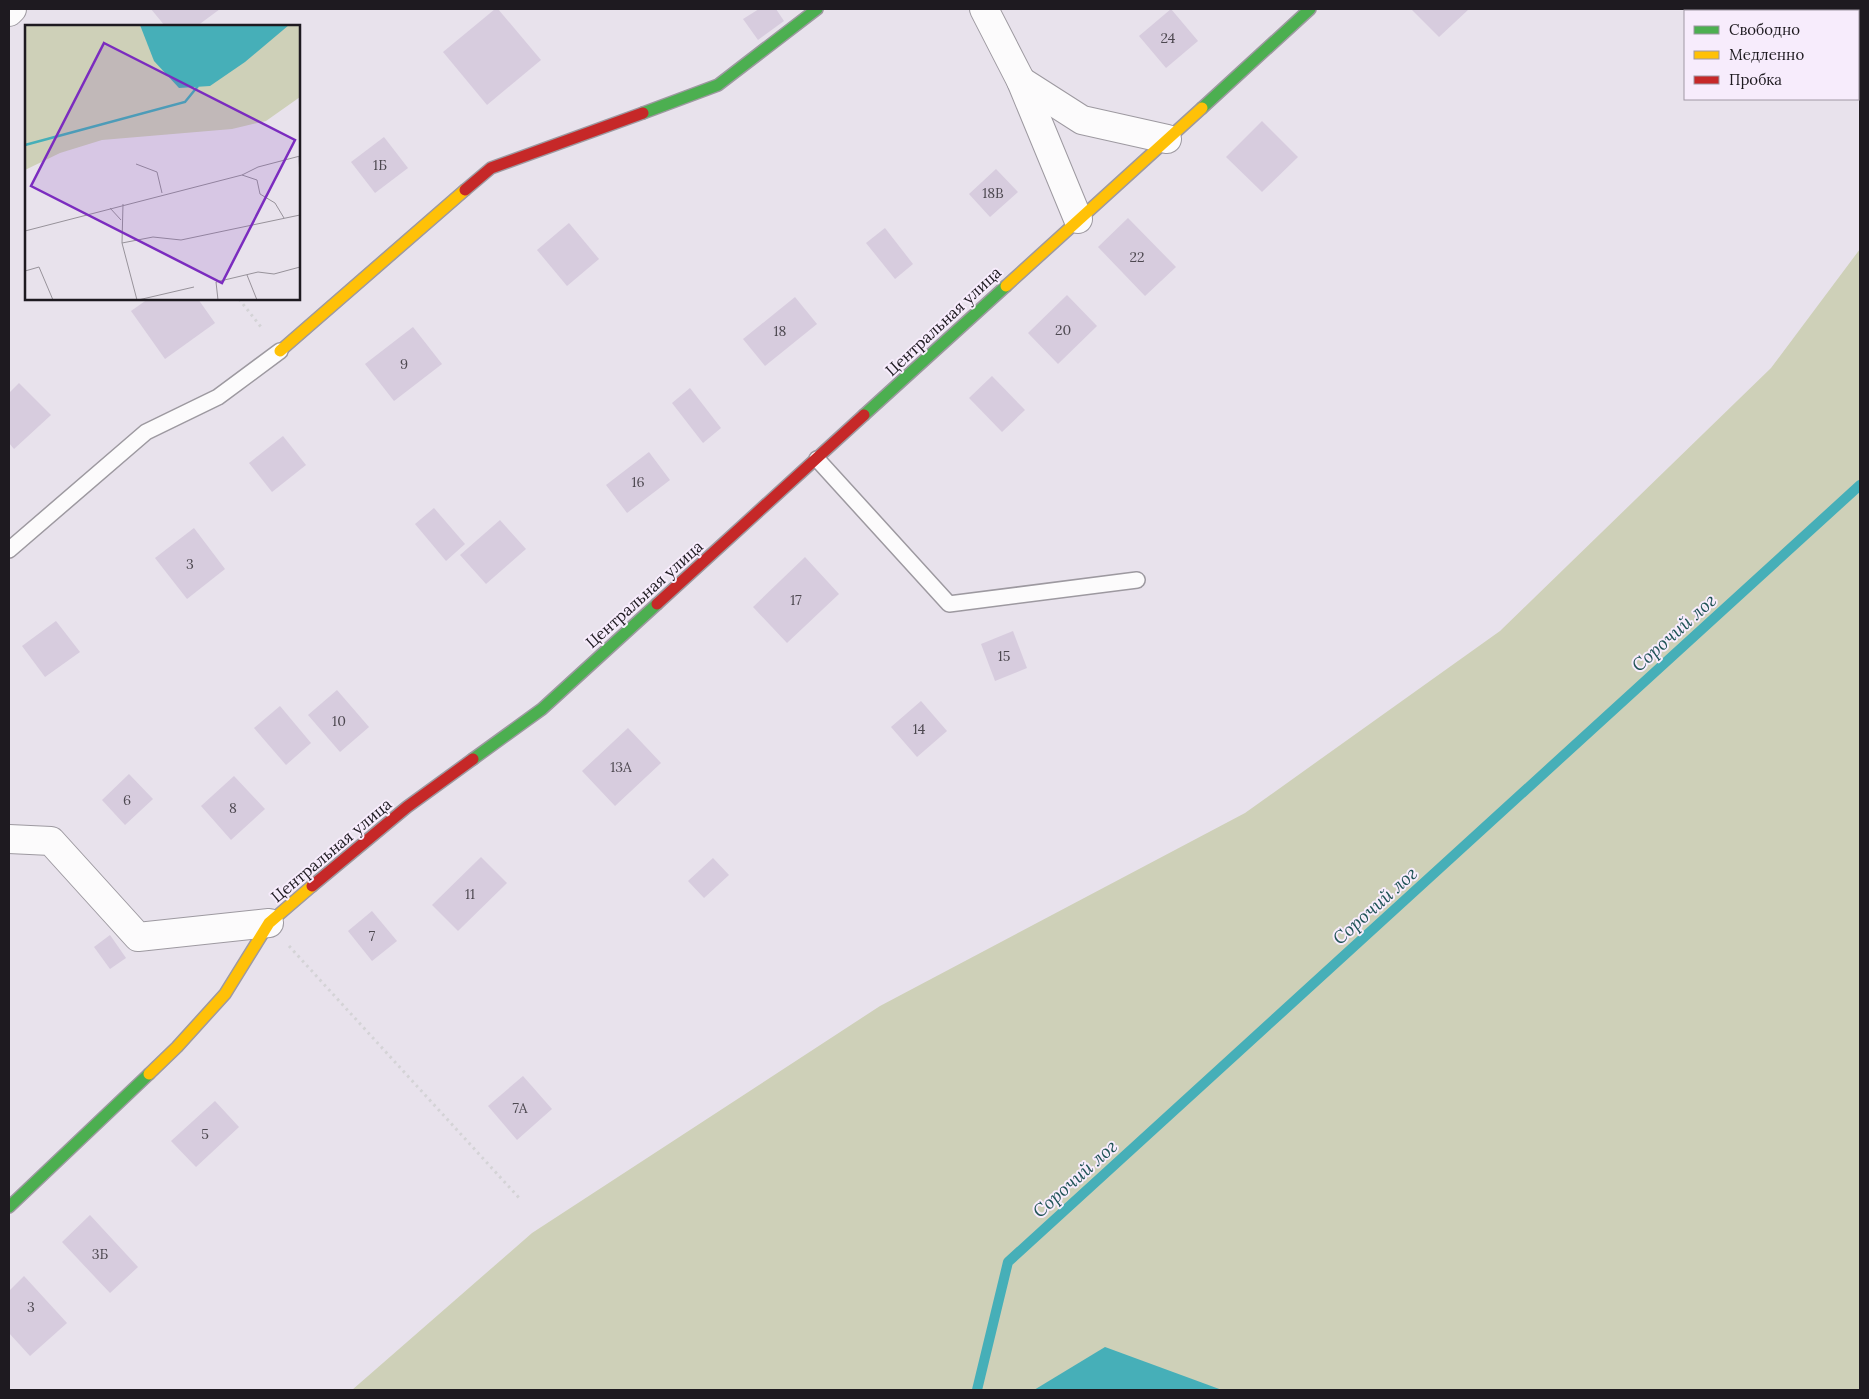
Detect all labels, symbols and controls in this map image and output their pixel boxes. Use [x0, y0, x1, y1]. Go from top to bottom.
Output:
legend [1684, 10, 1859, 100]
text: Свободно [1729, 20, 1800, 39]
inset map [25, 25, 300, 300]
house number: 24 [1161, 29, 1176, 47]
text: Медленно [1729, 45, 1804, 64]
text: Пробка [1729, 70, 1782, 89]
house number: 1Б [373, 156, 387, 174]
house number: 18В [982, 184, 1004, 202]
house number: 22 [1129, 248, 1145, 266]
street label: Центральная улица [881, 262, 1005, 380]
house number: 20 [1055, 321, 1071, 339]
house number: 18 [774, 322, 787, 340]
house number: 9 [400, 355, 408, 373]
house number: 16 [631, 473, 645, 491]
street label: Центральная улица [581, 536, 707, 652]
house number: 3 [186, 555, 194, 573]
water label: Сорочий лог [1627, 589, 1721, 677]
house number: 17 [790, 591, 802, 609]
house number: 15 [998, 647, 1010, 665]
house number: 10 [332, 712, 346, 730]
house number: 14 [913, 720, 926, 738]
house number: 13А [610, 758, 632, 776]
house number: 6 [123, 791, 131, 809]
street label: Центральная улица [267, 794, 395, 906]
house number: 8 [229, 799, 237, 817]
water label: Сорочий лог [1328, 862, 1422, 950]
house number: 11 [465, 885, 475, 903]
house number: 7 [369, 927, 376, 945]
house number: 7А [513, 1099, 528, 1117]
house number: 5 [201, 1125, 209, 1143]
water label: Сорочий лог [1028, 1135, 1122, 1223]
house number: 3Б [92, 1245, 109, 1263]
house number: 3 [27, 1298, 35, 1316]

